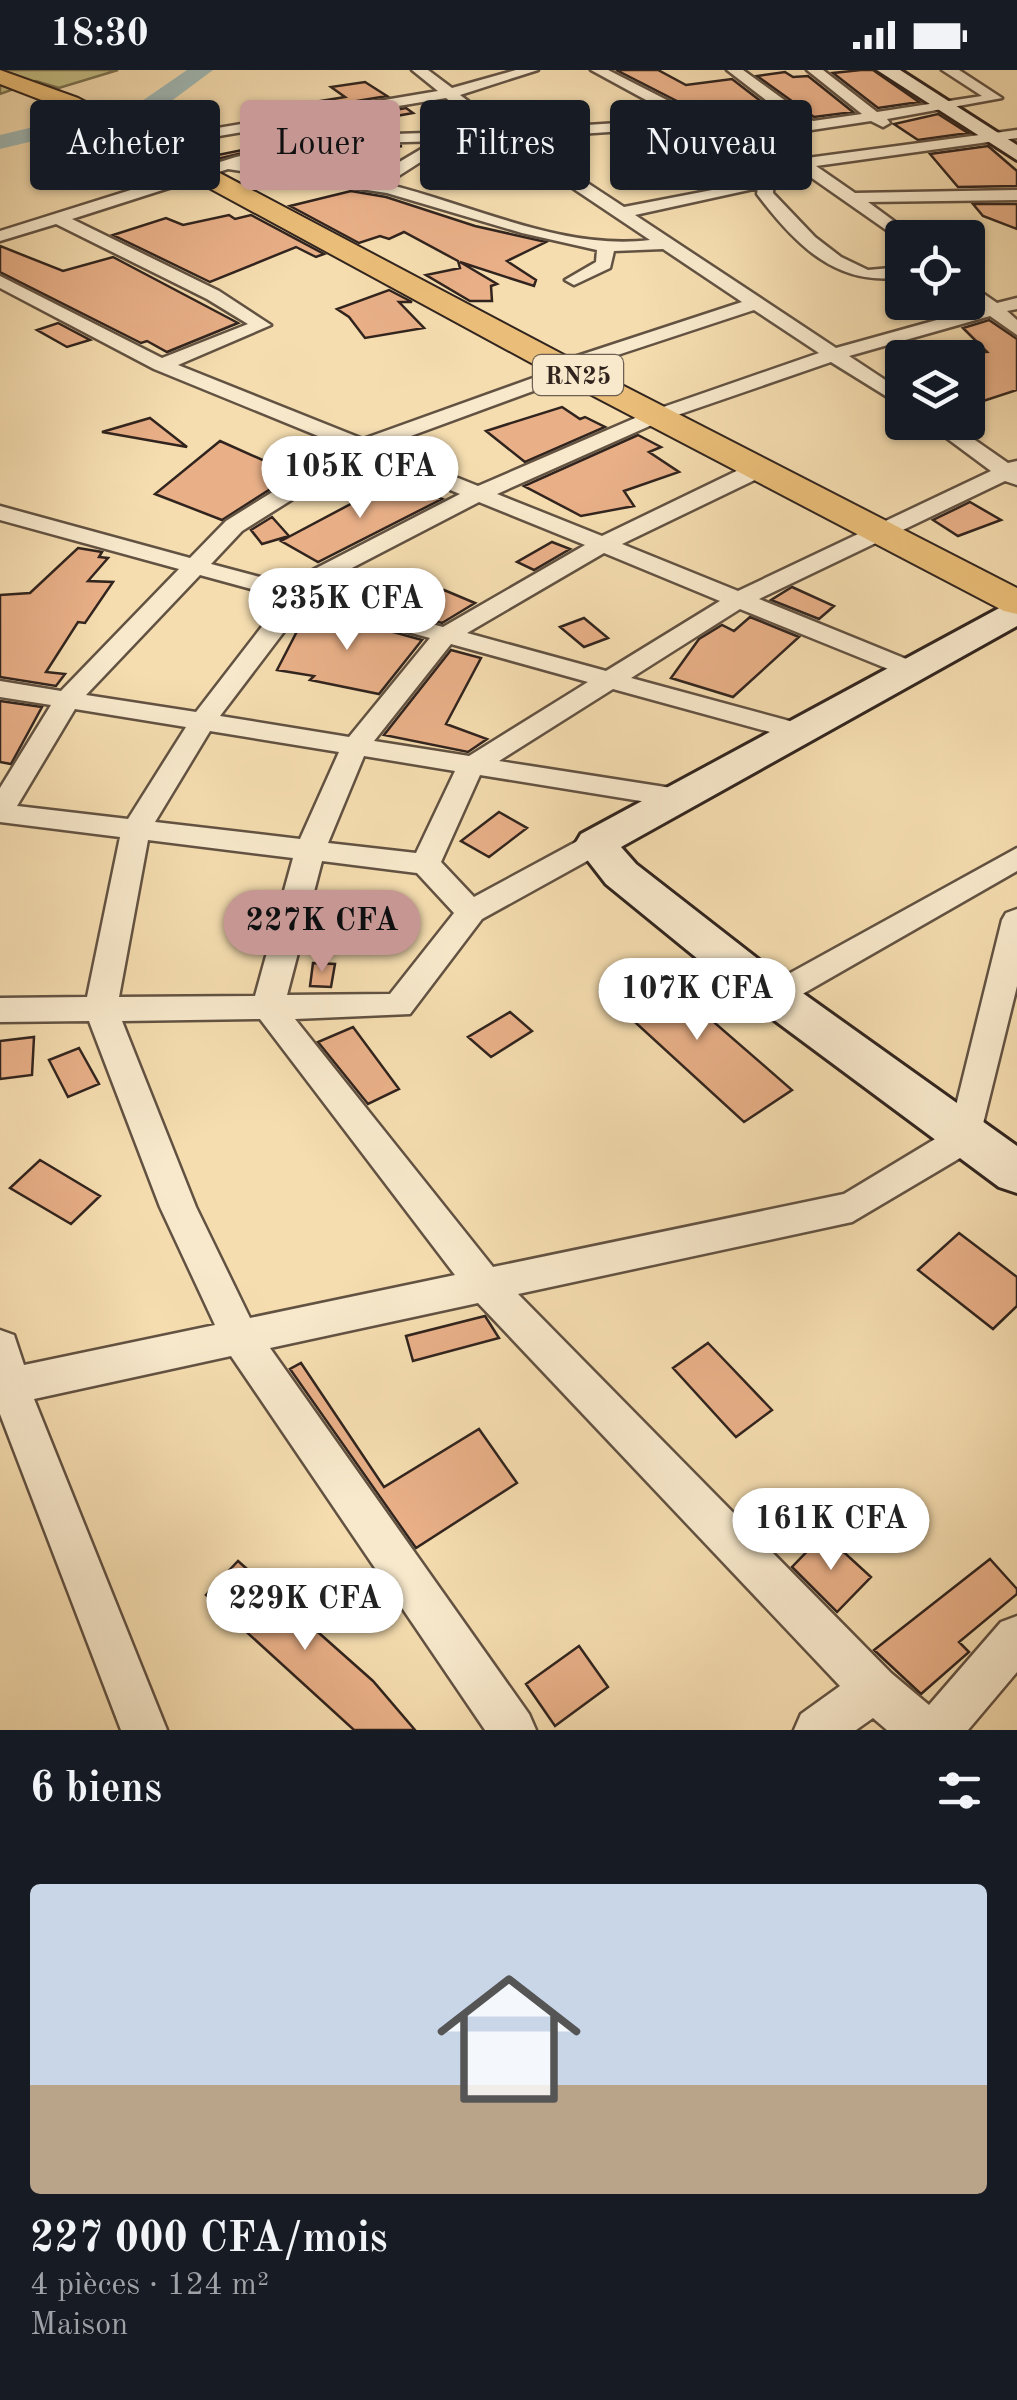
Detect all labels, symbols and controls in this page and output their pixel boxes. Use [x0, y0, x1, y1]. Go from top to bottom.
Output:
text: 18:30 [50, 16, 149, 54]
chip: Acheter [30, 100, 220, 190]
chip: Louer [240, 100, 400, 190]
chip: Filtres [420, 100, 590, 190]
chip: Nouveau [610, 100, 812, 190]
map controls [885, 220, 985, 440]
button: locate [885, 220, 985, 320]
button: layers [885, 340, 985, 440]
road number: RN25 [533, 355, 623, 395]
pin: 105K CFA [257, 436, 463, 521]
text: 105K CFA [283, 452, 437, 484]
pin: 235K CFA [244, 568, 450, 653]
text: 235K CFA [270, 584, 424, 616]
pin: 227K CFA [219, 890, 425, 975]
text: 227K CFA [245, 906, 399, 938]
pin: 107K CFA [594, 958, 800, 1043]
text: 107K CFA [620, 974, 774, 1006]
pin: 161K CFA [728, 1488, 934, 1573]
text: 161K CFA [754, 1504, 908, 1536]
pin: 229K CFA [202, 1568, 408, 1653]
text: 229K CFA [228, 1584, 382, 1616]
icon: filters [932, 1763, 987, 1818]
text: 6 biens [30, 1769, 162, 1811]
icon: home [419, 1949, 599, 2129]
text: 227 000 CFA/mois [30, 2219, 388, 2261]
text: 4 pièces · 124 m² [30, 2270, 269, 2302]
text: Maison [30, 2310, 128, 2342]

